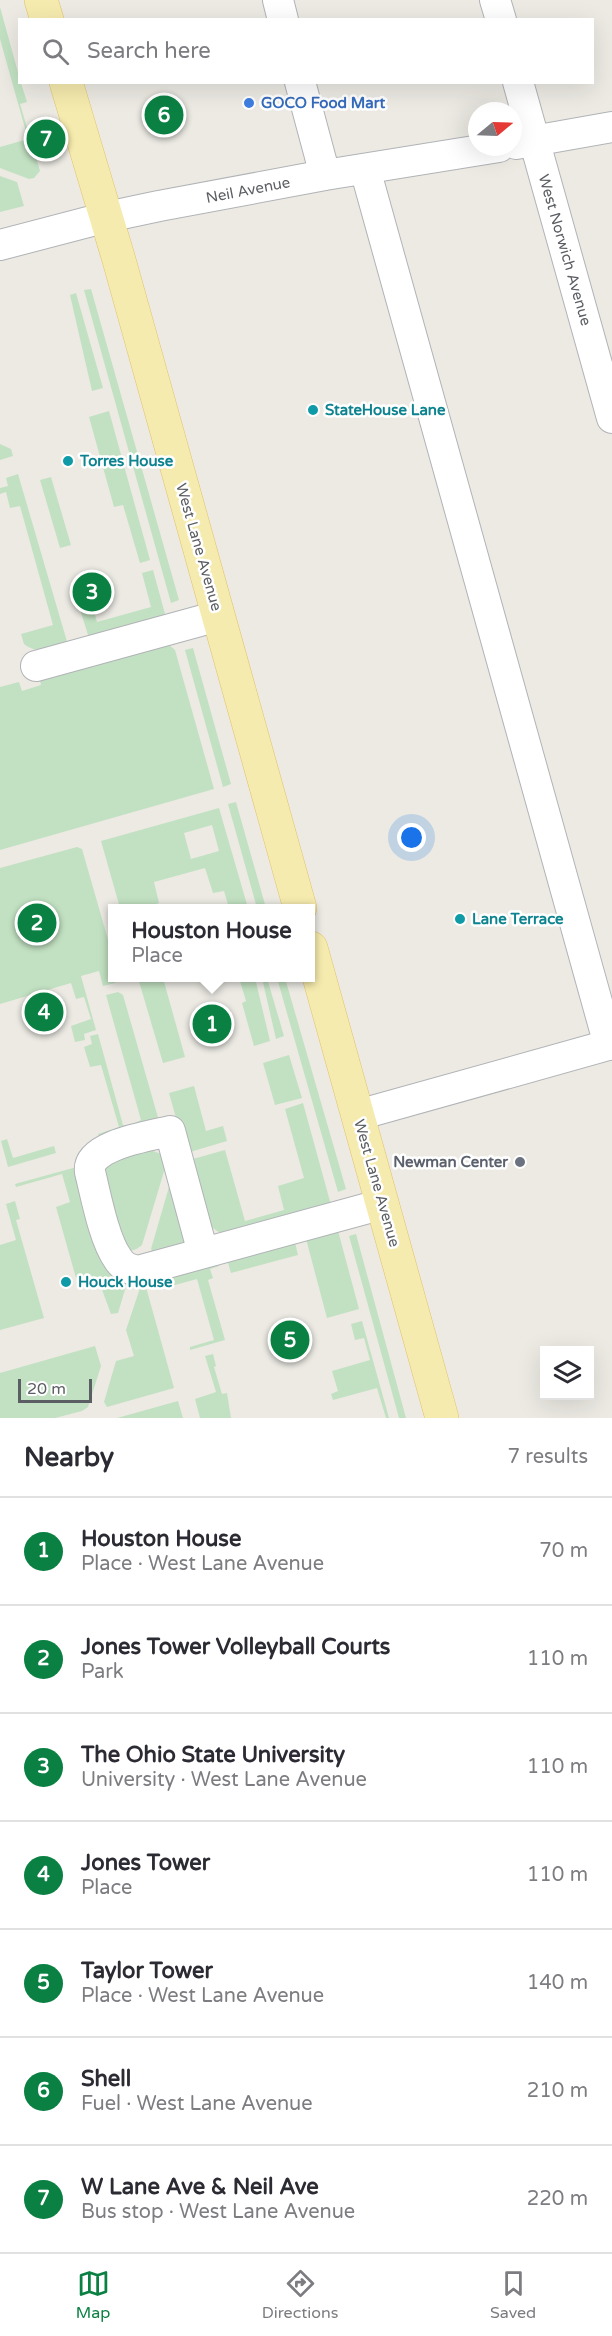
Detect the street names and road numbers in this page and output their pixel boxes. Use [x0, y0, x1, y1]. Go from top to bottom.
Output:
street label: West Norwich Avenue [535, 172, 595, 328]
street label: Neil Avenue [204, 173, 292, 207]
street label: West Lane Avenue [172, 481, 226, 613]
street label: West Lane Avenue [350, 1117, 404, 1249]

